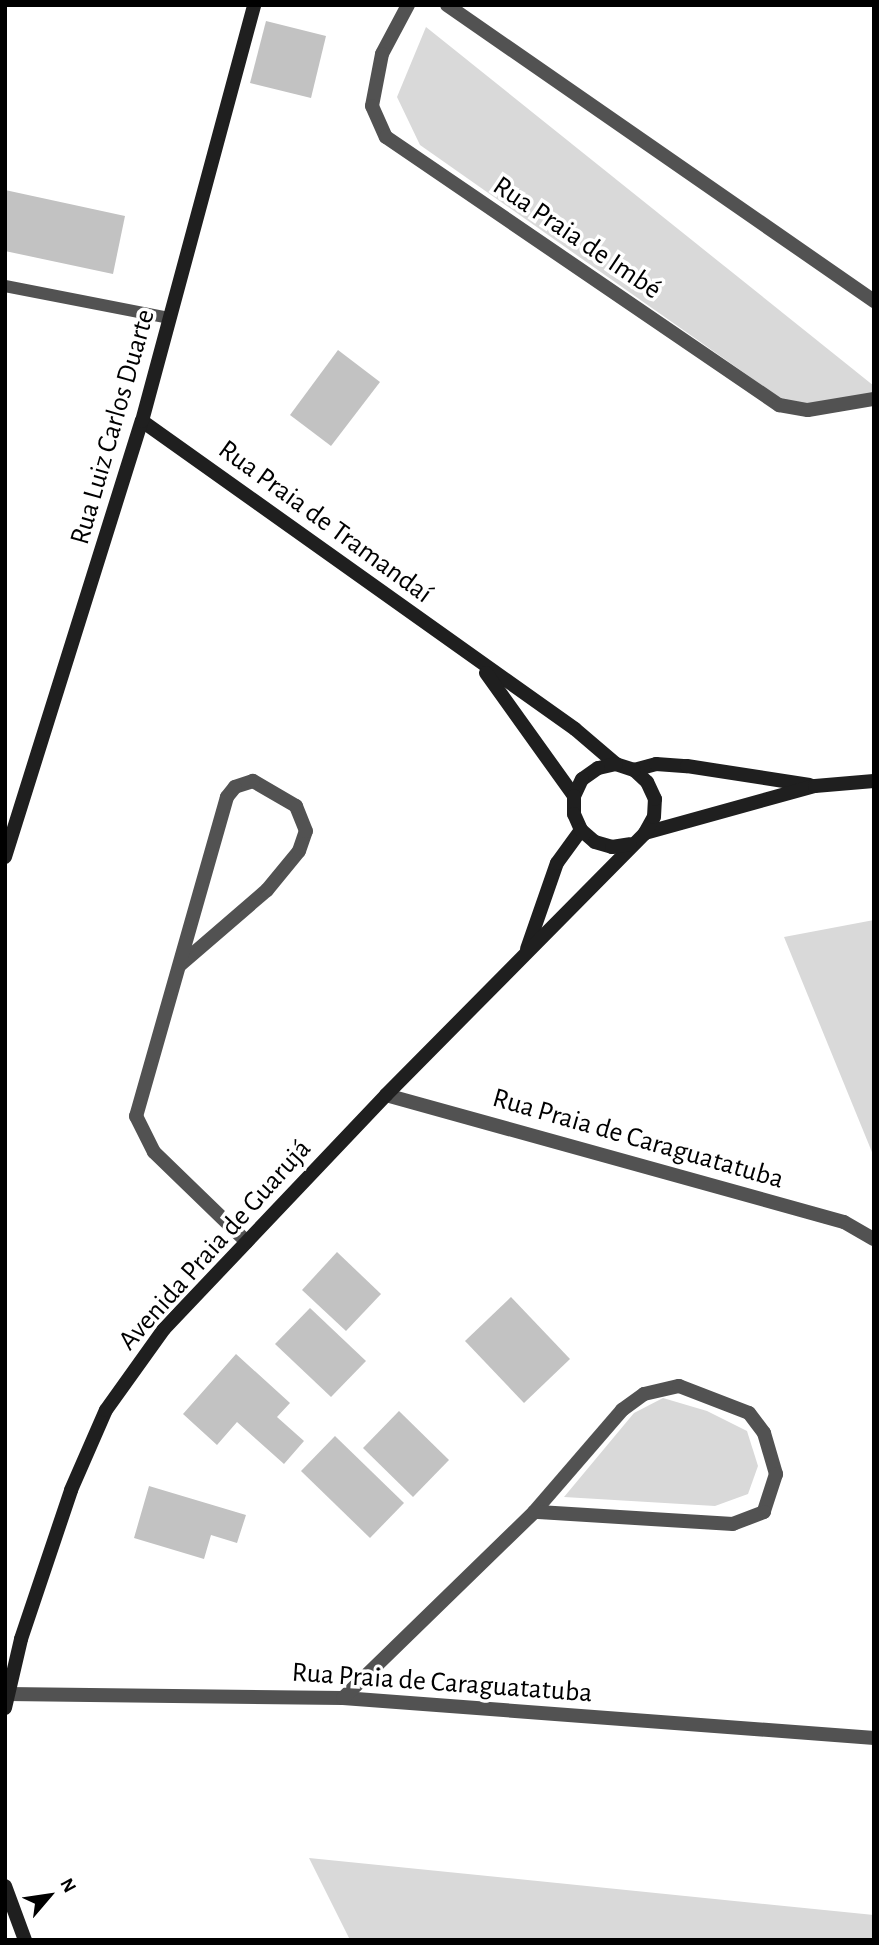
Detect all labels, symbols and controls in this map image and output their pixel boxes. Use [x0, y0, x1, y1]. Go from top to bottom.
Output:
street label: Rua Praia de Imbé [486, 169, 668, 307]
street label: Rua Luiz Carlos Duarte [63, 306, 163, 548]
street label: Rua Praia de Tramandaí [212, 433, 438, 611]
street label: Rua Praia de Caraguatatuba [489, 1081, 787, 1197]
street label: Avenida Praia de Guarujá [111, 1133, 319, 1357]
street label: Rua Praia de Caraguatatuba [291, 1656, 593, 1710]
north arrow [14, 1861, 84, 1931]
text: N [56, 1875, 79, 1896]

